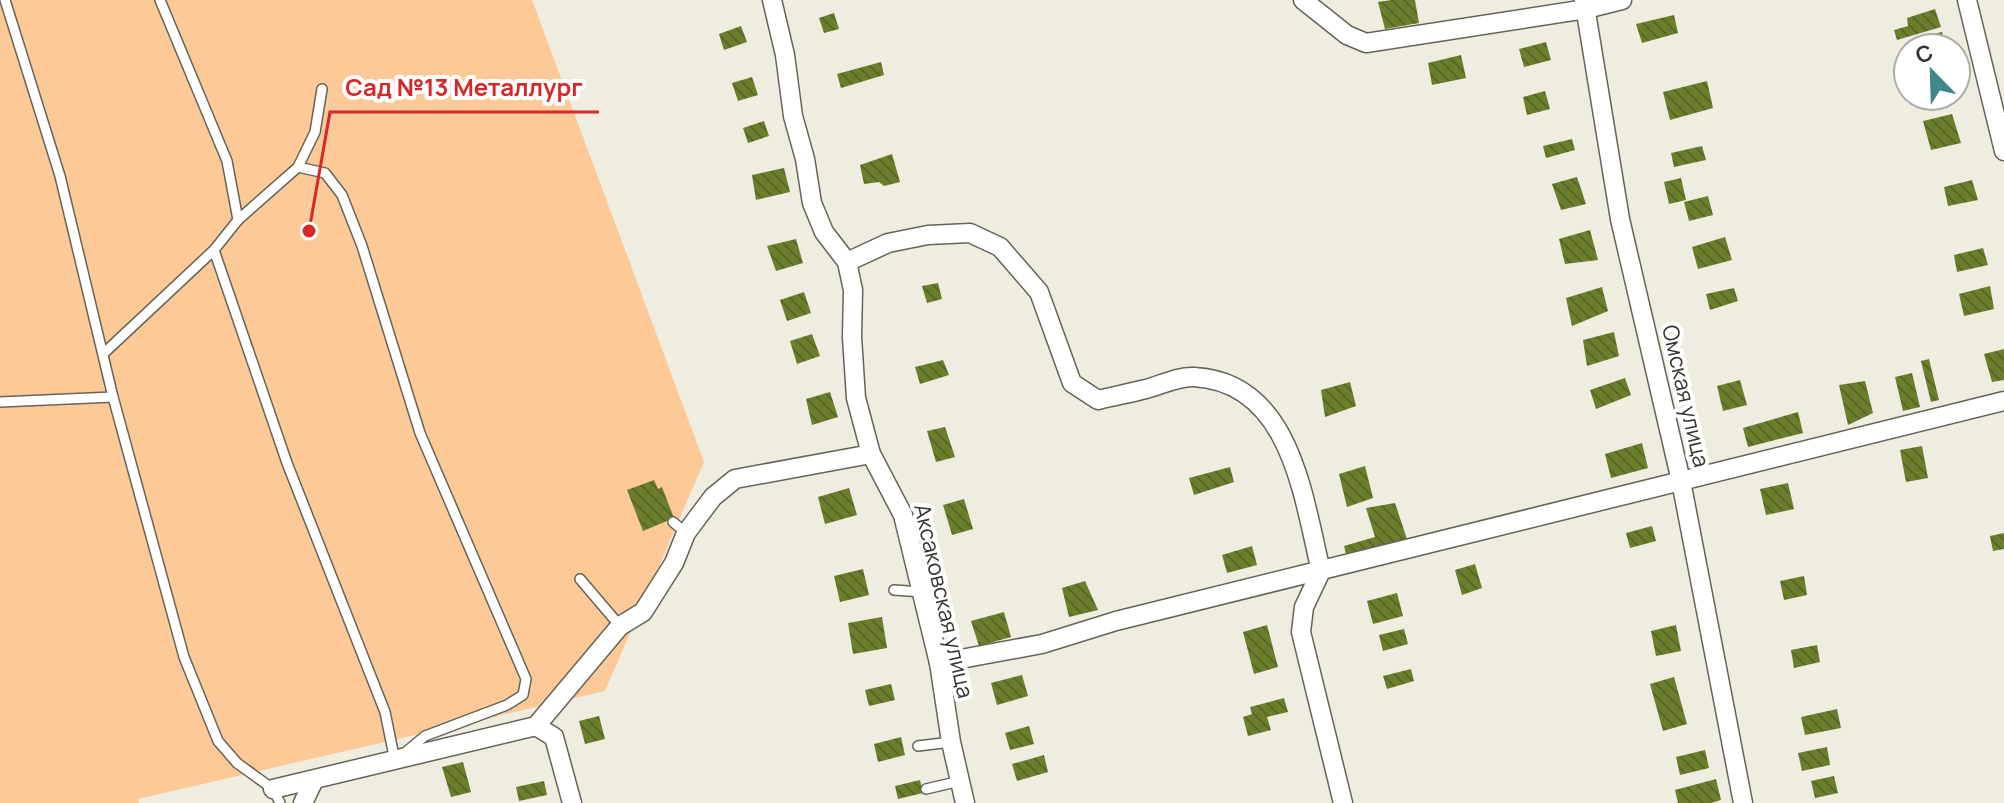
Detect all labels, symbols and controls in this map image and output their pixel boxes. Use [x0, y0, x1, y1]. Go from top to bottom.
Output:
north arrow [1892, 32, 1972, 112]
text: С [1911, 37, 1938, 71]
callout: Сад №13 Металлург [330, 64, 599, 112]
text: Сад №13 Металлург [345, 70, 583, 103]
street label: Омская улица [1655, 322, 1717, 470]
street label: Аксаковская улица [907, 501, 981, 701]

